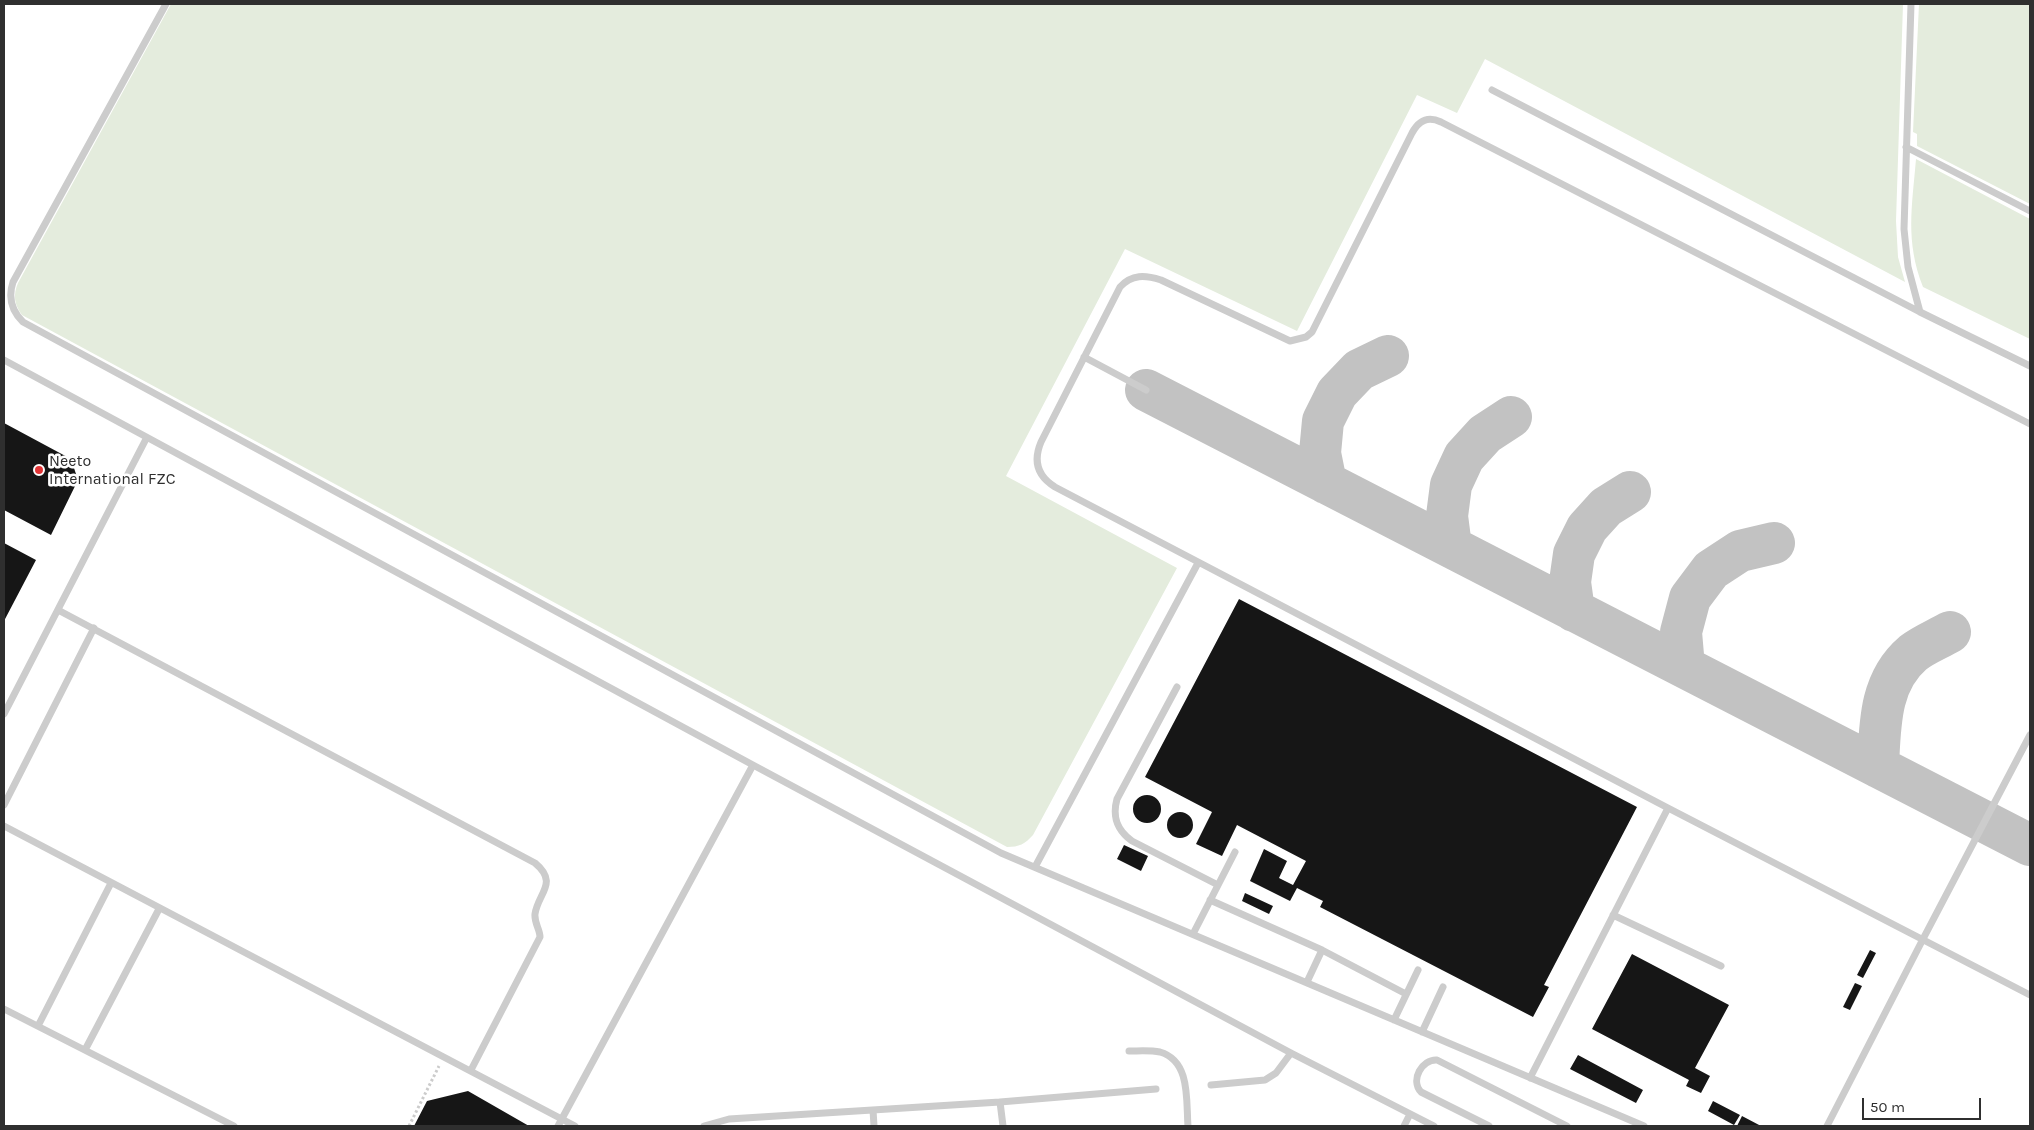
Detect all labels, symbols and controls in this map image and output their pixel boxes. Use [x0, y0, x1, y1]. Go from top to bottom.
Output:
place label: Neeto International FZC [49, 451, 176, 489]
marker: Neeto International FZC [33, 464, 45, 476]
scale bar [1864, 1088, 1983, 1120]
text: 50 m [1870, 1098, 1905, 1116]

